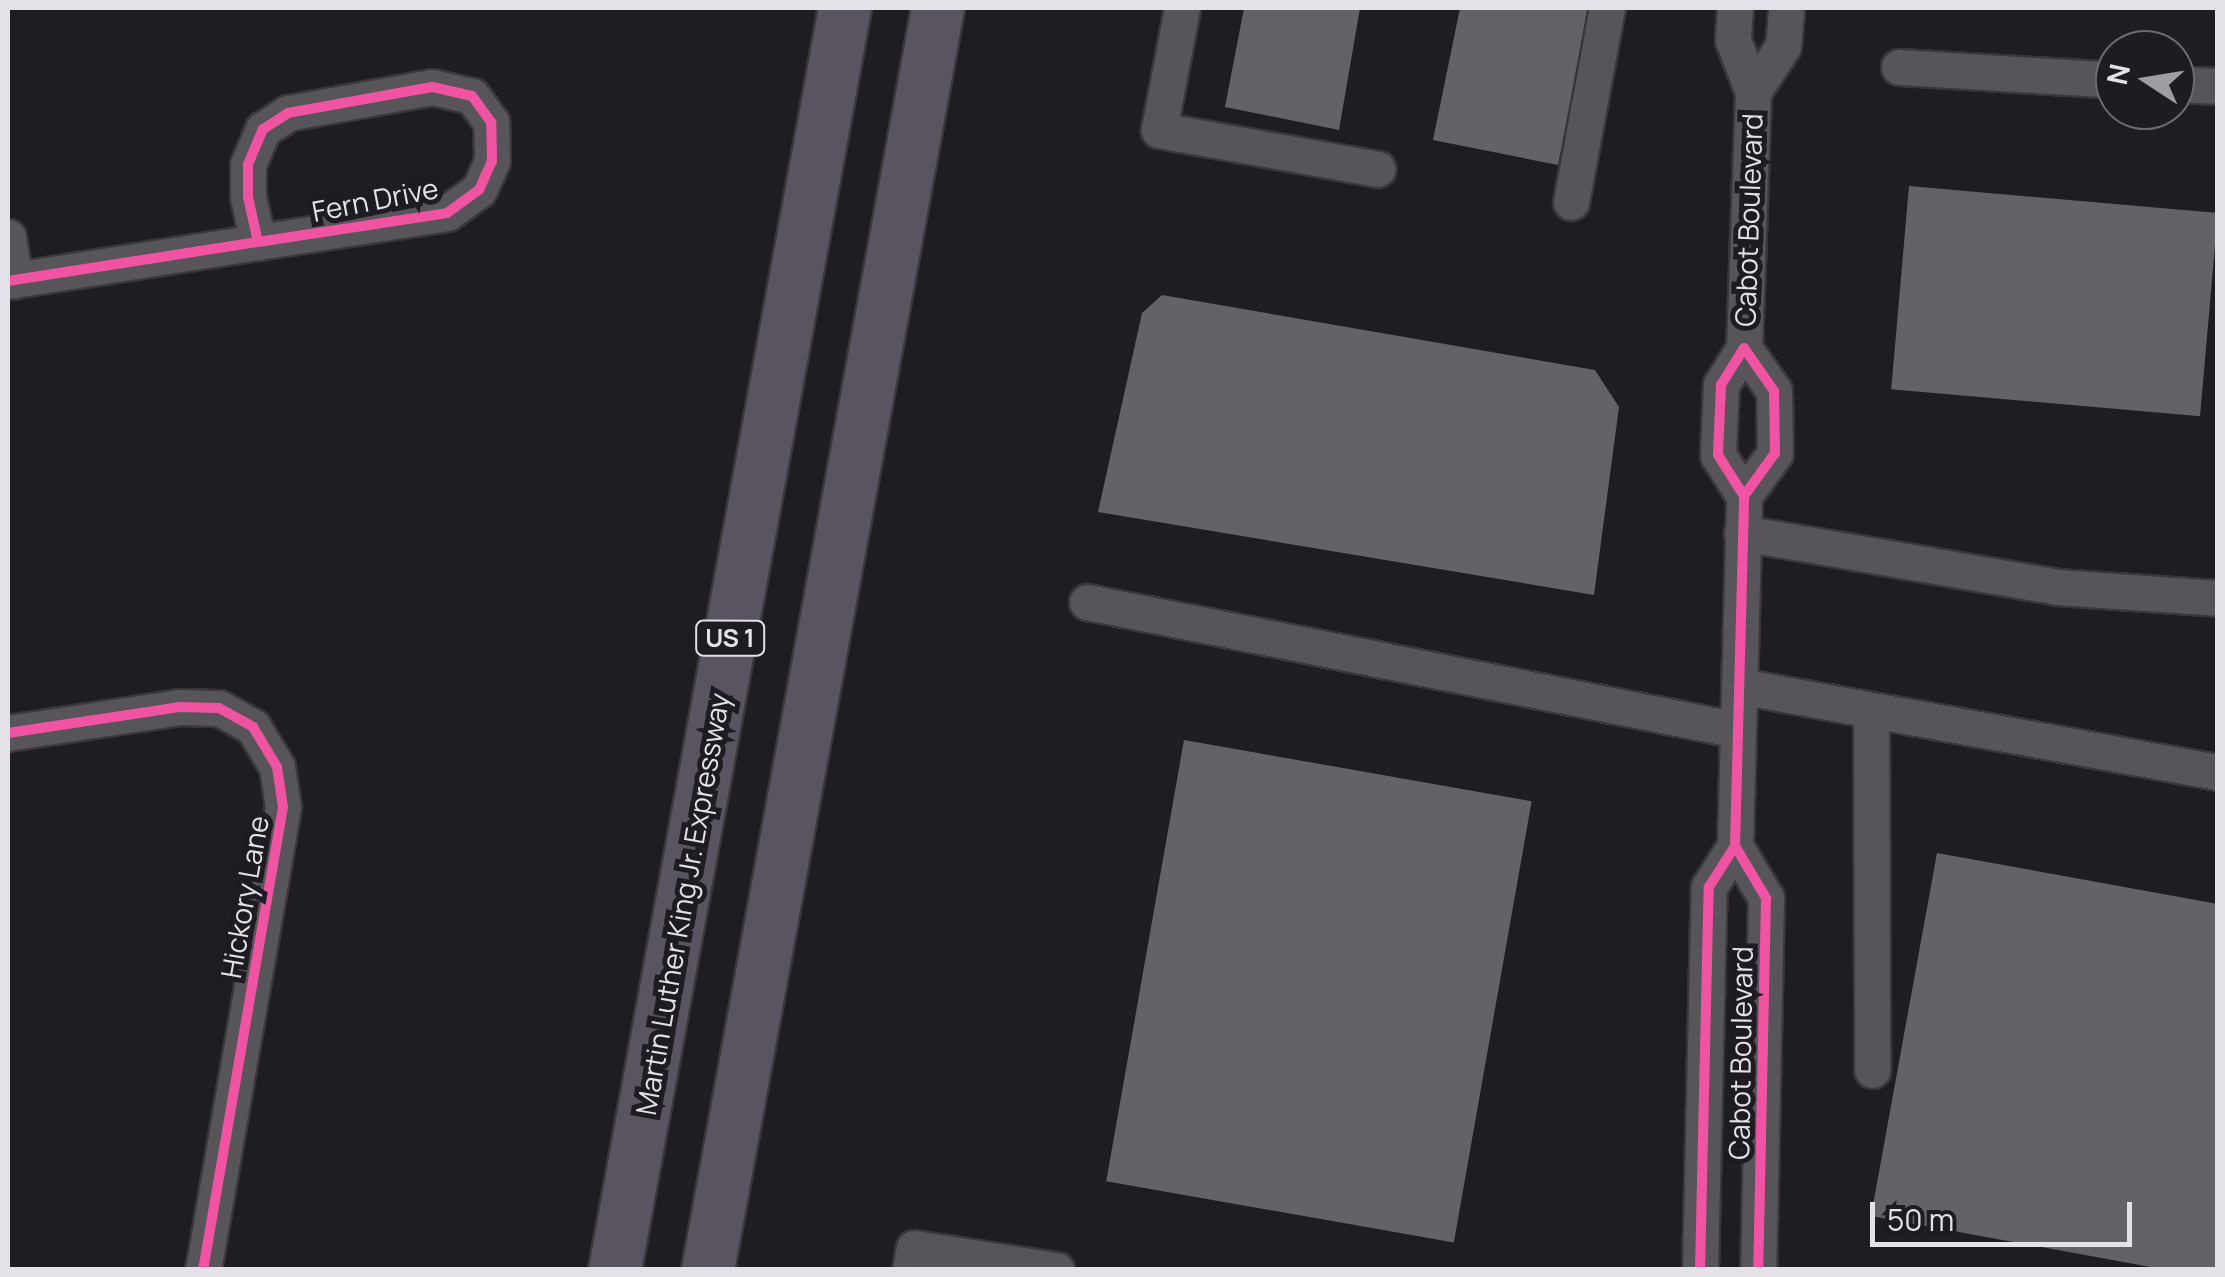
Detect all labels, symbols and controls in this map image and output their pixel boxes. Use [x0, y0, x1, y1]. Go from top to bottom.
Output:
north arrow [2095, 30, 2195, 130]
text: N [2097, 60, 2138, 88]
street label: Cabot Boulevard [1727, 113, 1769, 327]
street label: Fern Drive [309, 170, 441, 228]
road number: US 1 [695, 618, 765, 658]
street label: Martin Luther King Jr. Expressway [628, 690, 736, 1118]
street label: Hickory Lane [213, 813, 275, 981]
street label: Cabot Boulevard [1721, 946, 1759, 1160]
scale bar [1875, 1182, 2138, 1244]
text: 50 m [1887, 1199, 1954, 1240]

